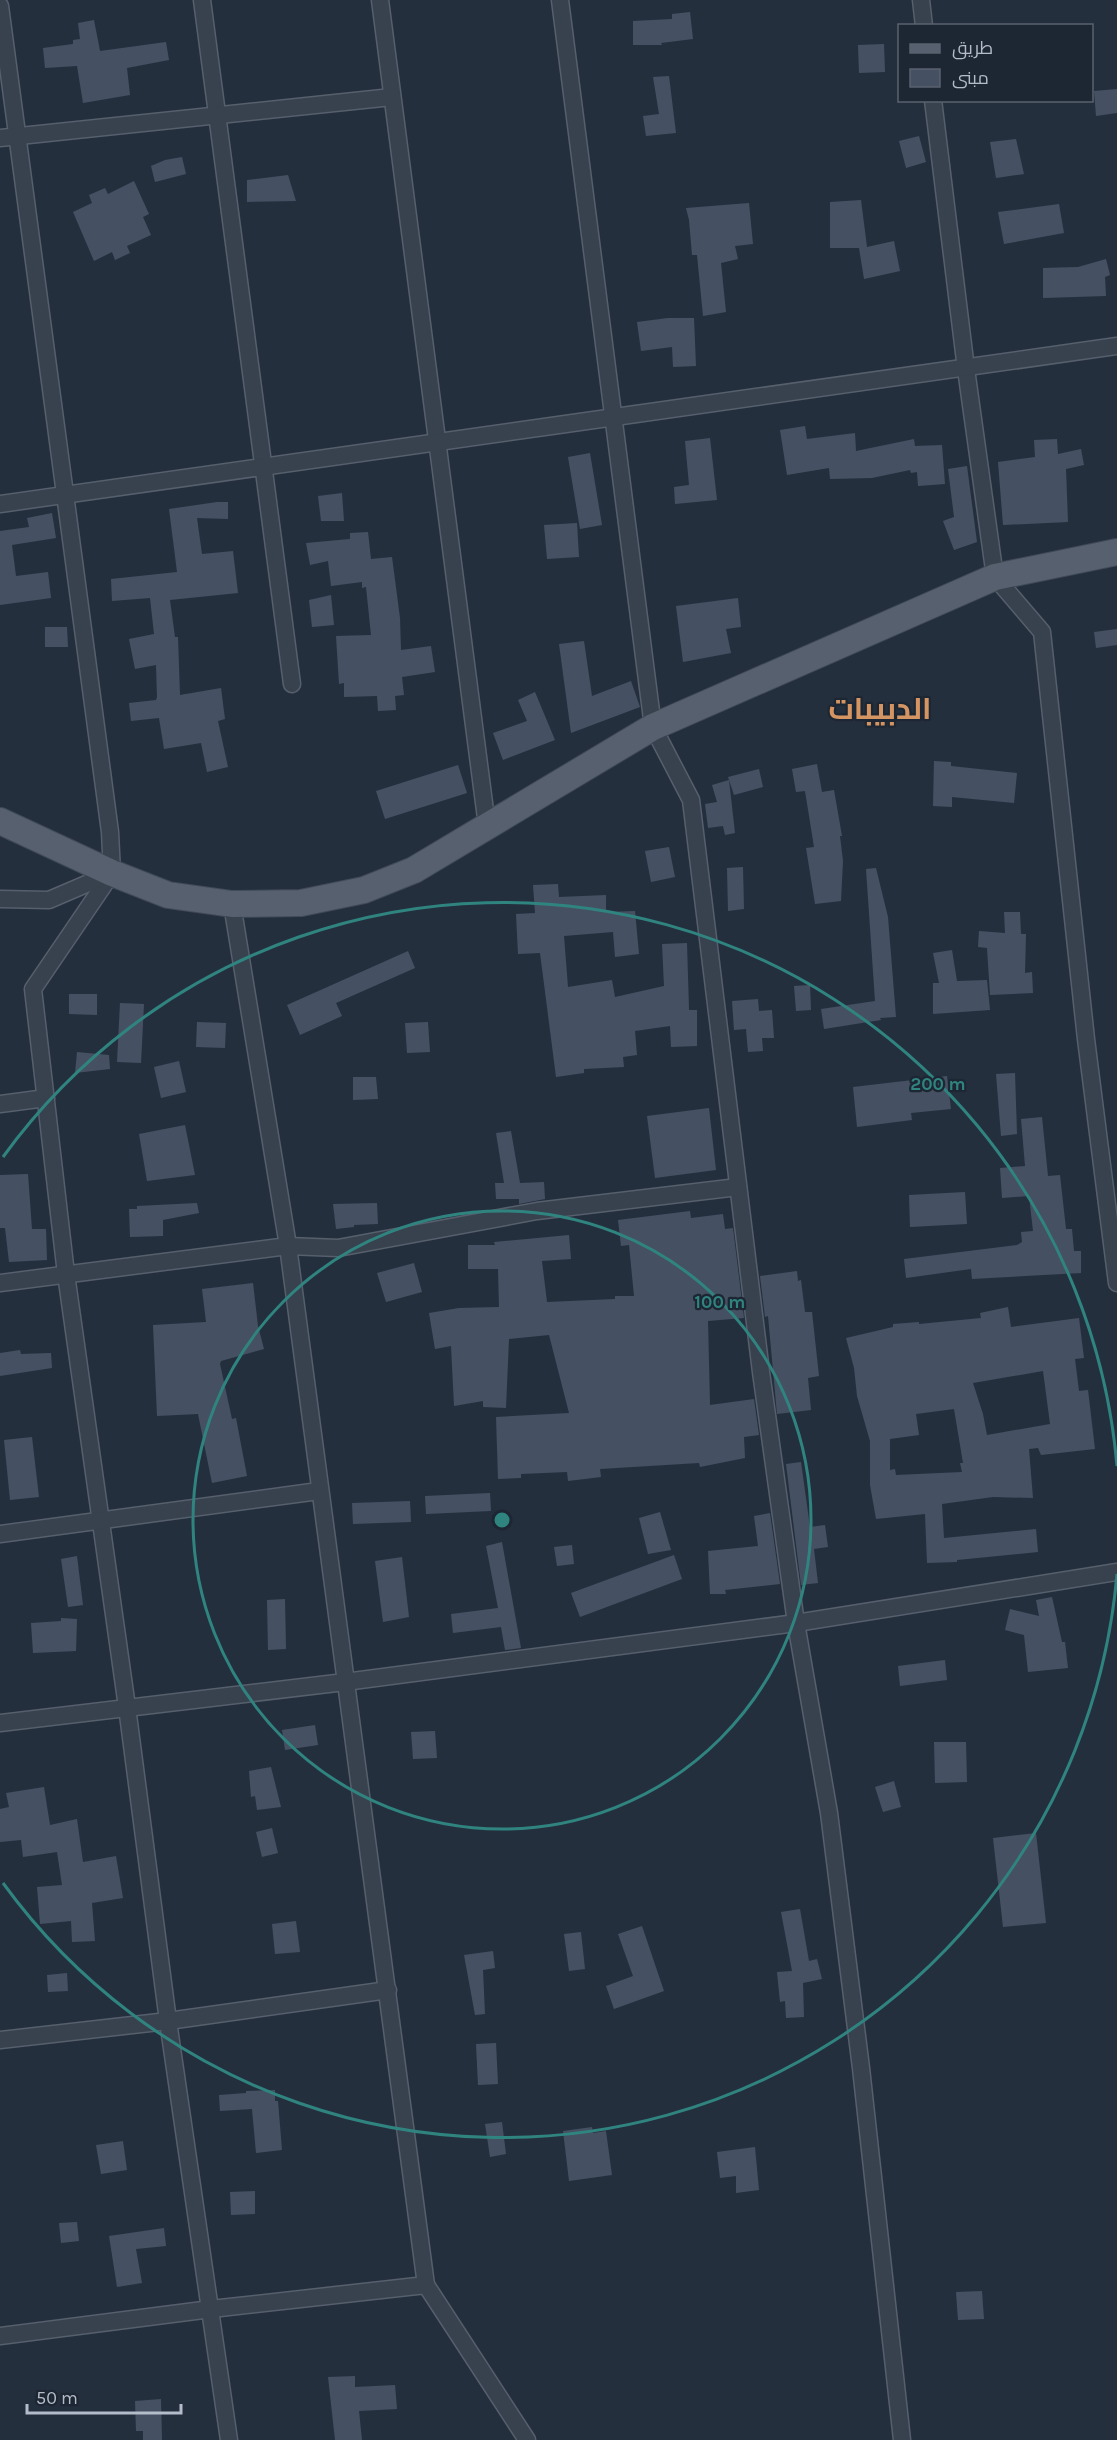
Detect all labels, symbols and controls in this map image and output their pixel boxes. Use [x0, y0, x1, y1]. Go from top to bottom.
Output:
legend [898, 24, 1093, 102]
text: طريق [952, 37, 993, 60]
text: مبنى [952, 67, 989, 89]
district label: الدبيبات [829, 691, 931, 727]
text: 200 m [910, 1073, 966, 1095]
text: 100 m [695, 1291, 745, 1313]
centre of rings [492, 1510, 512, 1530]
scale bar [27, 2377, 182, 2415]
text: 50 m [36, 2387, 78, 2409]

